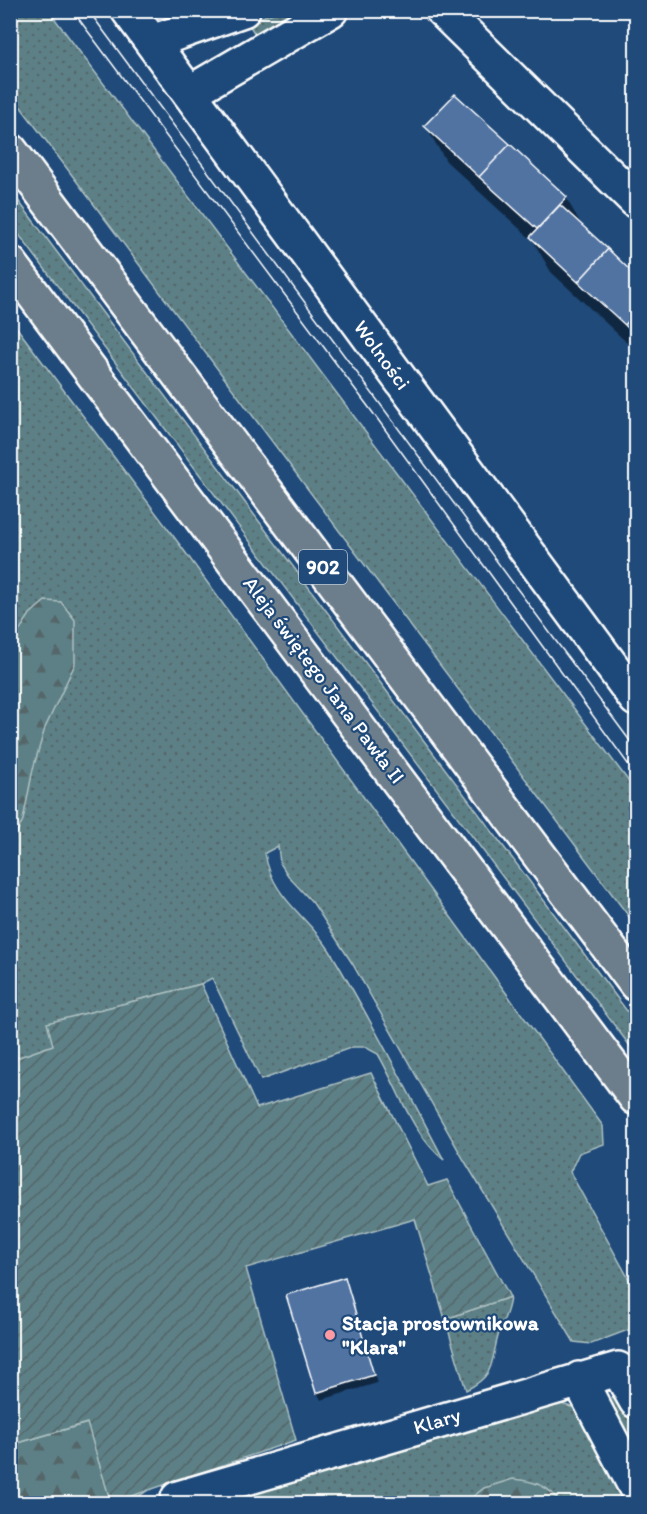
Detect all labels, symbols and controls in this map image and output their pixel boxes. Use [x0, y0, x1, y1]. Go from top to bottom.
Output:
street label: Wolności [349, 315, 416, 395]
road number: 902 [299, 550, 347, 584]
street label: Aleja świętego Jana Pawła II [238, 571, 410, 788]
place label: Stacja prostownikowa "Klara" [342, 1310, 540, 1359]
marker: Stacja prostownikowa "Klara" [323, 1328, 337, 1342]
street label: Klary [410, 1402, 464, 1440]

